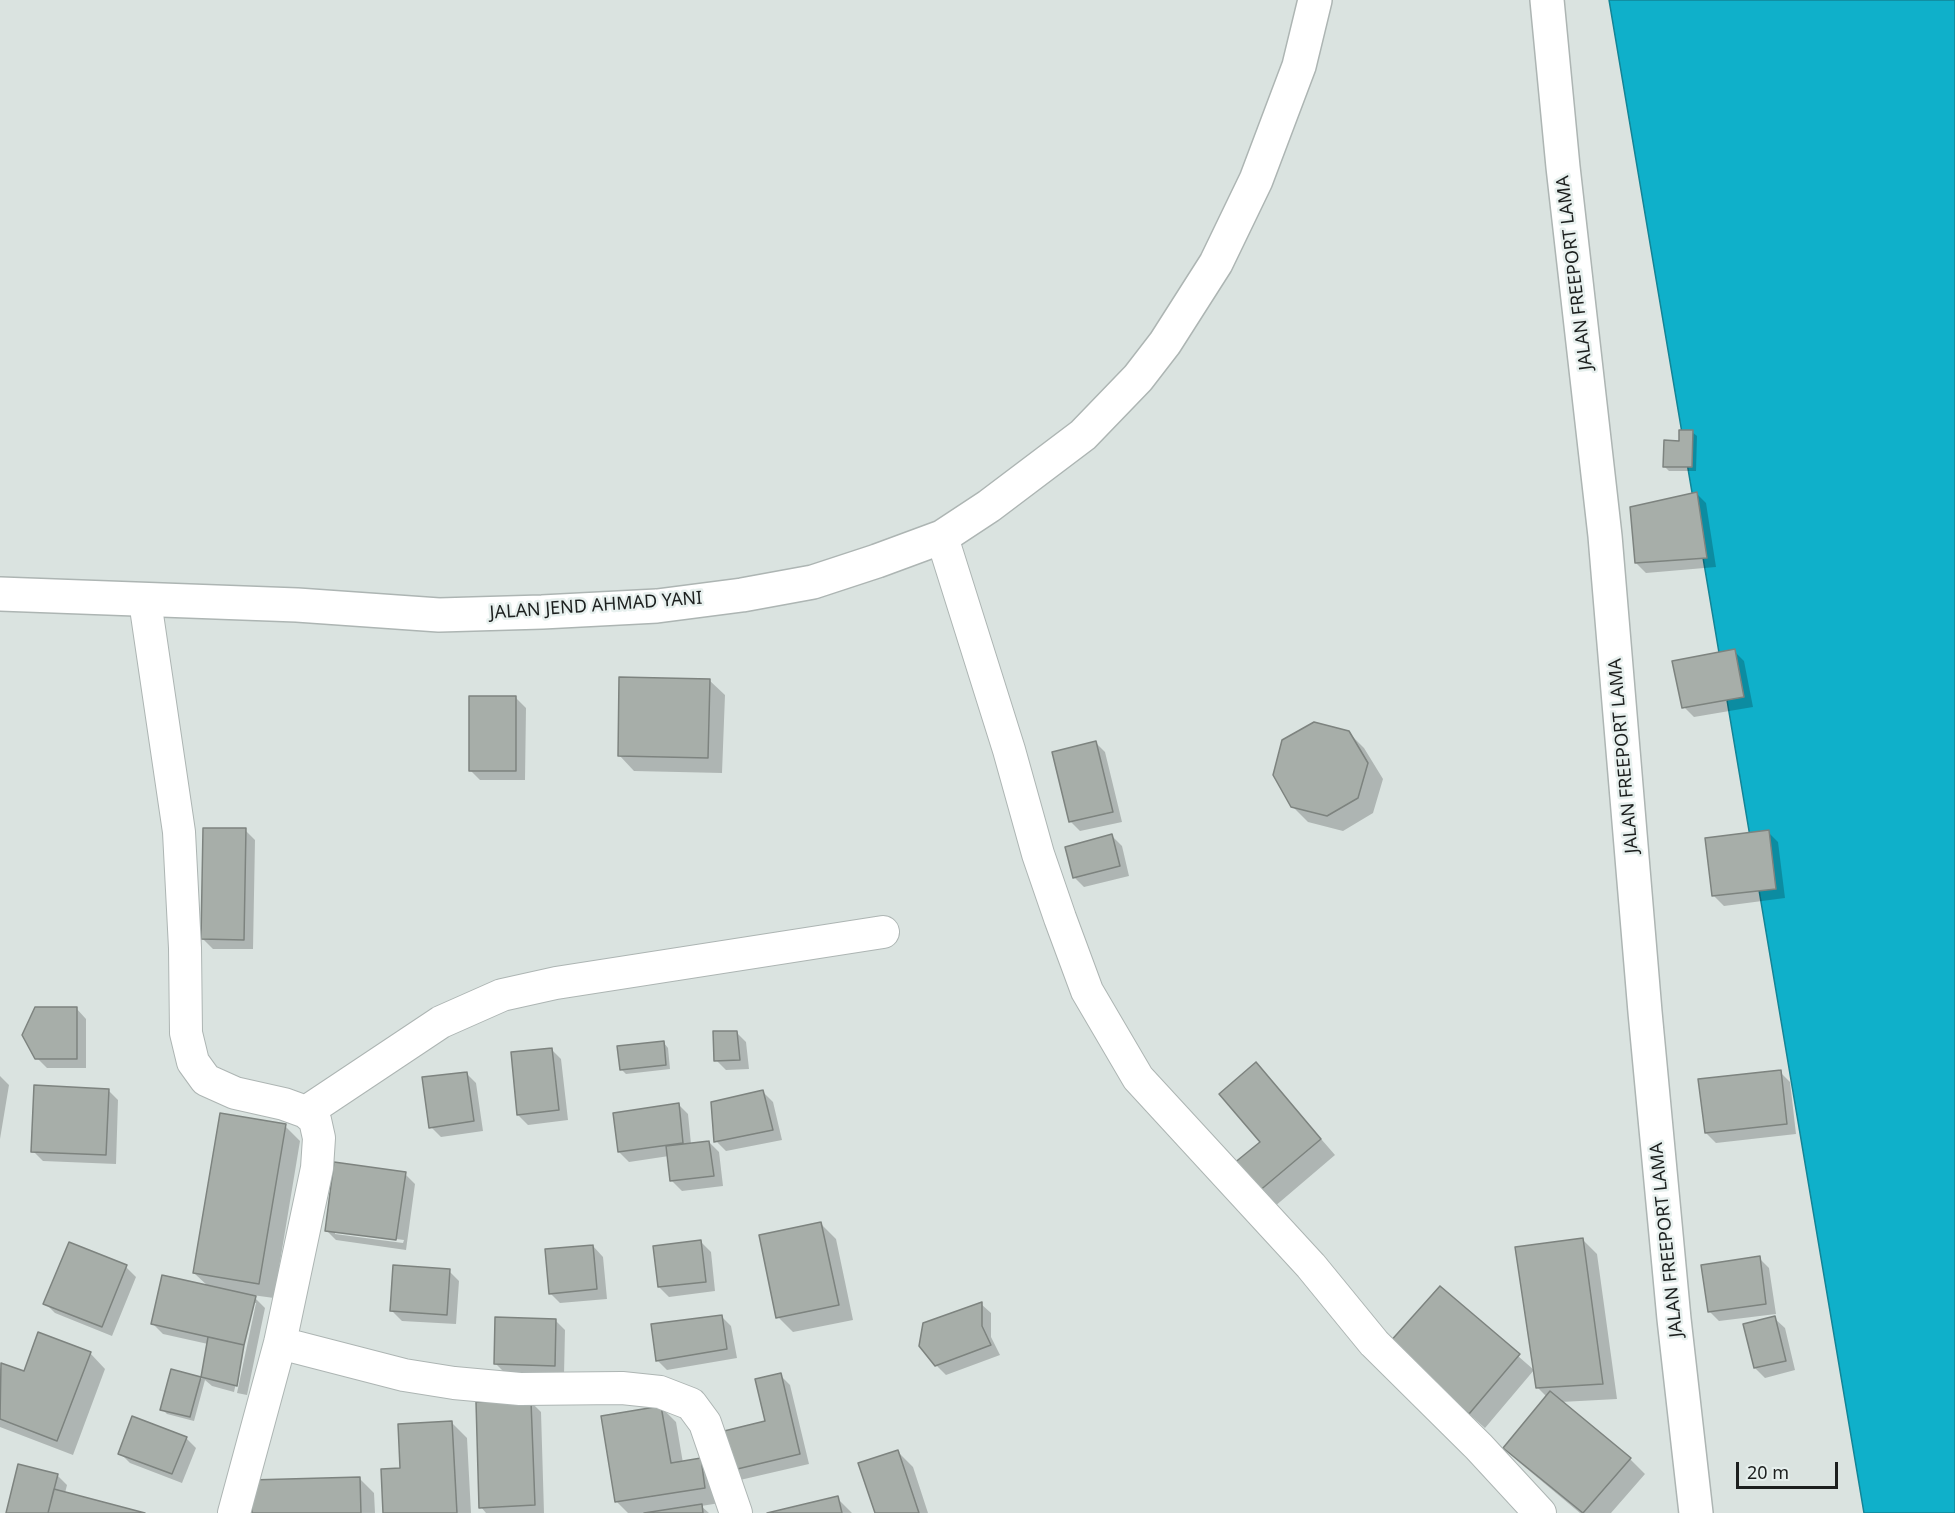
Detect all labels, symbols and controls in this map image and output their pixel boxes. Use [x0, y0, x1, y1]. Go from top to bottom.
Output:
street label: JALAN FREEPORT LAMA [1552, 174, 1598, 372]
street label: JALAN JEND AHMAD YANI [489, 588, 703, 624]
street label: JALAN FREEPORT LAMA [1605, 658, 1643, 854]
street label: JALAN FREEPORT LAMA [1646, 1141, 1688, 1339]
scale bar [1739, 1450, 1841, 1488]
text: 20 m [1747, 1460, 1789, 1484]

